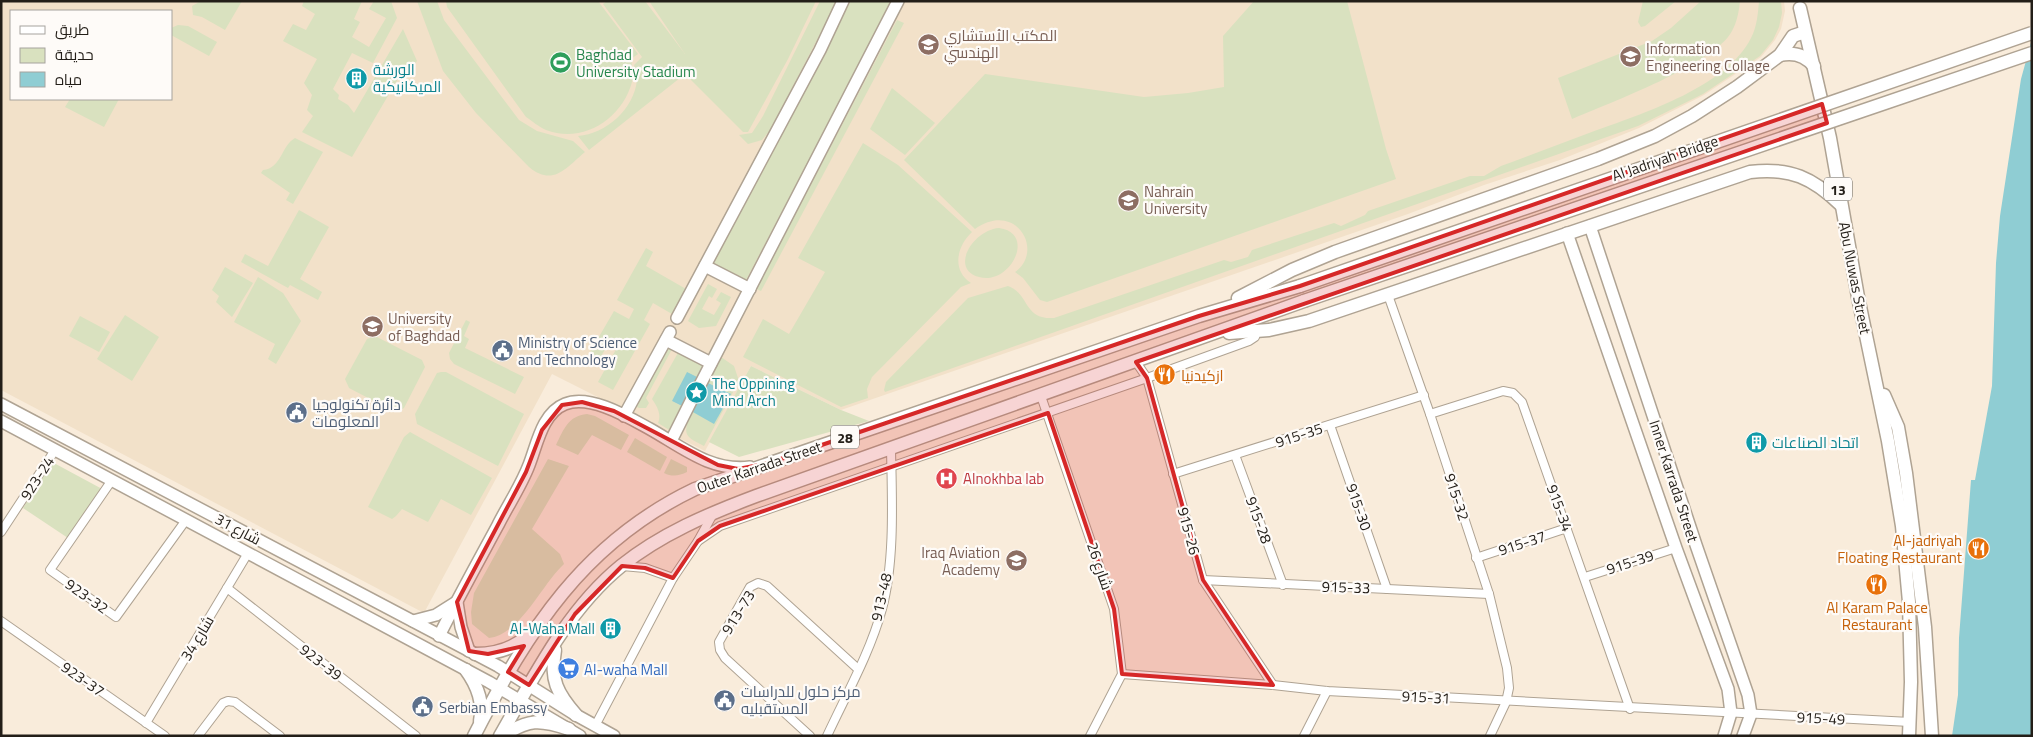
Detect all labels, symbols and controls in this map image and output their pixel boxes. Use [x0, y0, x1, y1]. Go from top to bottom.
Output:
legend [10, 10, 172, 100]
text: طريق [55, 18, 89, 41]
place label: المكتب الأستشاري الهندسي [944, 24, 1057, 65]
school or university icon: المكتب الأستشاري الهندسي [916, 32, 940, 56]
place label: Information Engineering Collage [1646, 37, 1770, 77]
text: حديقة [55, 43, 94, 66]
place label: Baghdad University Stadium [576, 43, 695, 83]
school or university icon: Information Engineering Collage [1618, 45, 1642, 69]
sports icon: Baghdad University Stadium [548, 51, 572, 75]
place label: الورشة الميكانيكية [373, 58, 441, 98]
building icon: الورشة الميكانيكية [345, 66, 369, 90]
text: مياه [55, 68, 82, 91]
street label: Al Jadriyah Bridge [1609, 129, 1721, 187]
road number: 13 [1824, 178, 1852, 200]
place label: Nahrain University [1144, 180, 1208, 220]
school or university icon: Nahrain University [1116, 188, 1140, 212]
street label: Abu Nuwas Street [1833, 220, 1877, 337]
place label: University of Baghdad [388, 307, 460, 347]
school or university icon: University of Baghdad [360, 315, 384, 339]
place label: Ministry of Science and Technology [518, 331, 637, 371]
public building icon: Ministry of Science and Technology [490, 339, 514, 363]
restaurant icon: ازكيدنيا [1153, 363, 1177, 387]
place label: ازكيدنيا [1181, 364, 1224, 387]
place label: The Oppining Mind Arch [712, 372, 795, 412]
place icon: The Oppining Mind Arch [684, 380, 708, 404]
place label: دائرة تكنولوجيا المعلومات [312, 393, 401, 433]
public building icon: دائرة تكنولوجيا المعلومات [284, 401, 308, 425]
street label: 915-35 [1272, 417, 1326, 453]
street label: Inner Karrada Street [1643, 417, 1705, 546]
road number: 28 [831, 426, 859, 448]
building icon: اتحاد الصناعات [1744, 430, 1768, 454]
place label: اتحاد الصناعات [1772, 431, 1859, 454]
street label: Outer Karrada Street [694, 435, 825, 499]
street label: 923-24 [14, 451, 60, 505]
hospital icon: Alnokhba lab [935, 466, 959, 490]
place label: Alnokhba lab [963, 467, 1044, 490]
street label: 915-32 [1439, 470, 1475, 524]
street label: 915-30 [1340, 480, 1378, 534]
street label: 915-34 [1541, 481, 1579, 535]
street label: 915-28 [1240, 493, 1278, 547]
street label: 915-26 [1172, 505, 1206, 557]
street label: شارع 31 [211, 507, 265, 551]
street label: 915-37 [1495, 525, 1549, 561]
place label: Al-jadriyah Floating Restaurant [1837, 529, 1963, 569]
restaurant icon: Al-jadriyah Floating Restaurant [1966, 537, 1990, 561]
street label: شارع 26 [1081, 539, 1119, 593]
place label: Iraq Aviation Academy [921, 541, 1000, 581]
street label: 915-39 [1603, 544, 1657, 580]
school or university icon: Iraq Aviation Academy [1004, 549, 1028, 573]
street label: 913-48 [864, 571, 898, 623]
restaurant icon: Al Karam Palace Restaurant [1865, 572, 1889, 596]
street label: 923-32 [61, 573, 113, 619]
street label: 915-33 [1321, 575, 1371, 599]
street label: 913-73 [715, 585, 761, 639]
place label: Al Karam Palace Restaurant [1826, 596, 1928, 636]
street label: شارع 34 [174, 611, 220, 665]
building icon: Al-Waha Mall [599, 616, 623, 640]
place label: Al-Waha Mall [510, 617, 595, 640]
street label: 923-39 [295, 638, 347, 686]
street label: 923-37 [57, 656, 109, 702]
supermarket icon: Al-waha Mall [556, 657, 580, 681]
place label: Al-waha Mall [584, 658, 668, 681]
place label: مركز حلول للدراسات المستقبليه [741, 680, 861, 720]
street label: 915-31 [1401, 684, 1451, 710]
public building icon: مركز حلول للدراسات المستقبليه [713, 688, 737, 712]
public building icon: Serbian Embassy [411, 695, 435, 719]
place label: Serbian Embassy [439, 696, 547, 719]
street label: 915-49 [1796, 705, 1846, 731]

